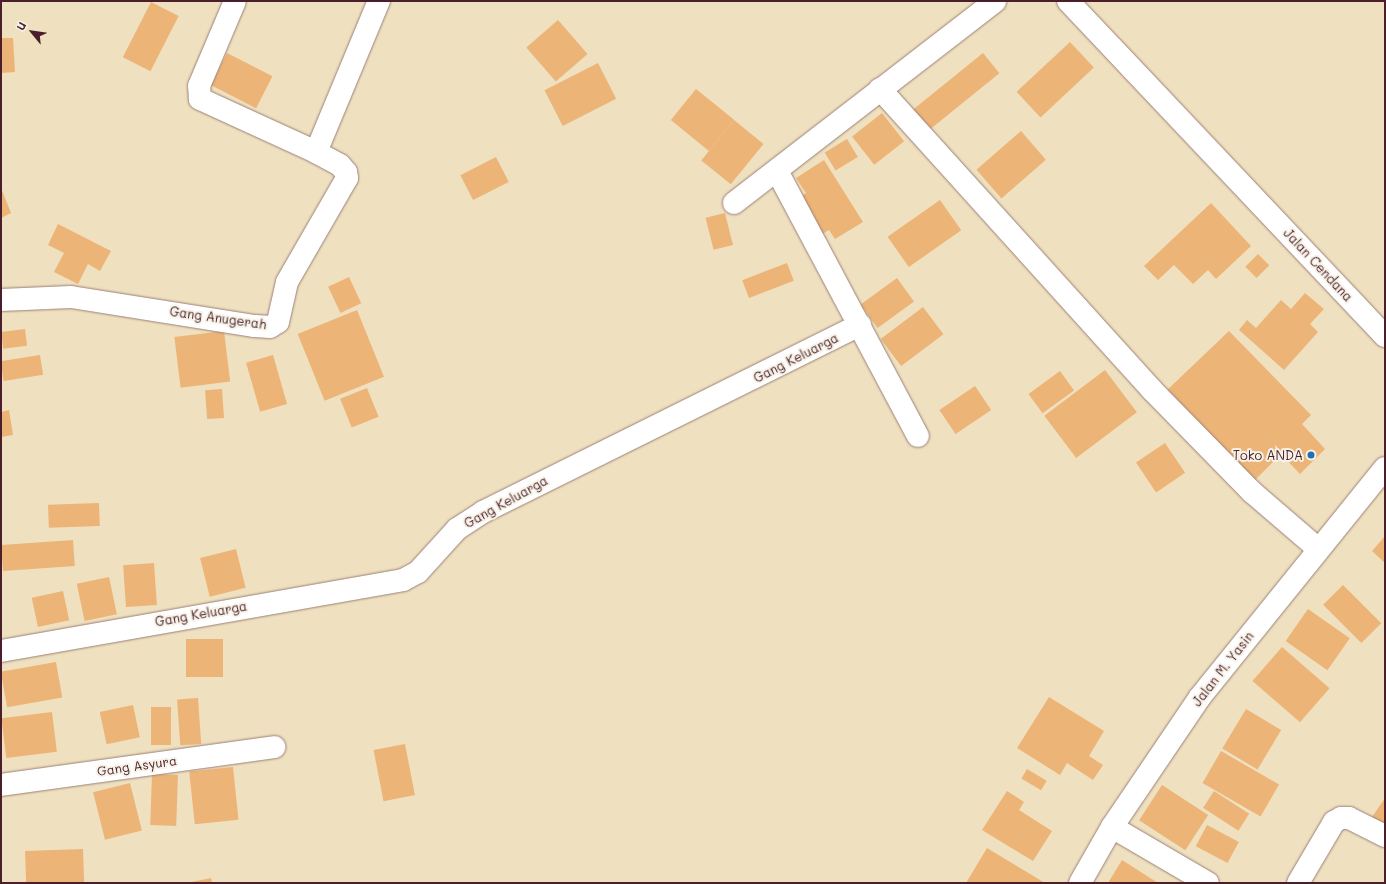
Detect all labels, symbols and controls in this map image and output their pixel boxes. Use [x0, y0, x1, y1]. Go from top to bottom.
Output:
north arrow [12, 12, 52, 52]
text: U [13, 19, 30, 33]
street label: Jalan Cendana [1280, 225, 1356, 305]
street label: Gang Anugerah [169, 303, 267, 333]
street label: Gang Keluarga [751, 330, 841, 386]
place label: Toko ANDA [1233, 447, 1303, 463]
marker: Toko ANDA [1306, 450, 1316, 460]
street label: Gang Keluarga [461, 473, 551, 531]
street label: Gang Keluarga [154, 598, 248, 630]
street label: Jalan M. Yasin [1189, 629, 1257, 709]
street label: Gang Asyura [96, 753, 178, 779]

